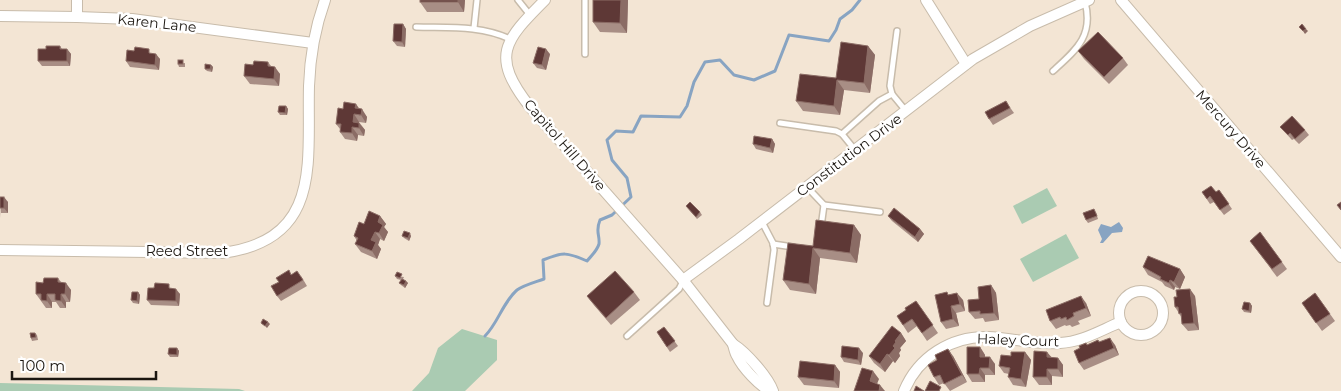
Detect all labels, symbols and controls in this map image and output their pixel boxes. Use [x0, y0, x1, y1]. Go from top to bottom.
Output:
street label: Karen Lane [117, 10, 197, 36]
street label: Mercury Drive [1192, 86, 1270, 172]
street label: Capitol Hill Drive [520, 95, 610, 195]
street label: Constitution Drive [793, 110, 905, 200]
street label: Reed Street [146, 242, 229, 260]
street label: Haley Court [977, 330, 1060, 350]
scale bar [12, 348, 156, 380]
text: 100 m [20, 356, 65, 375]

